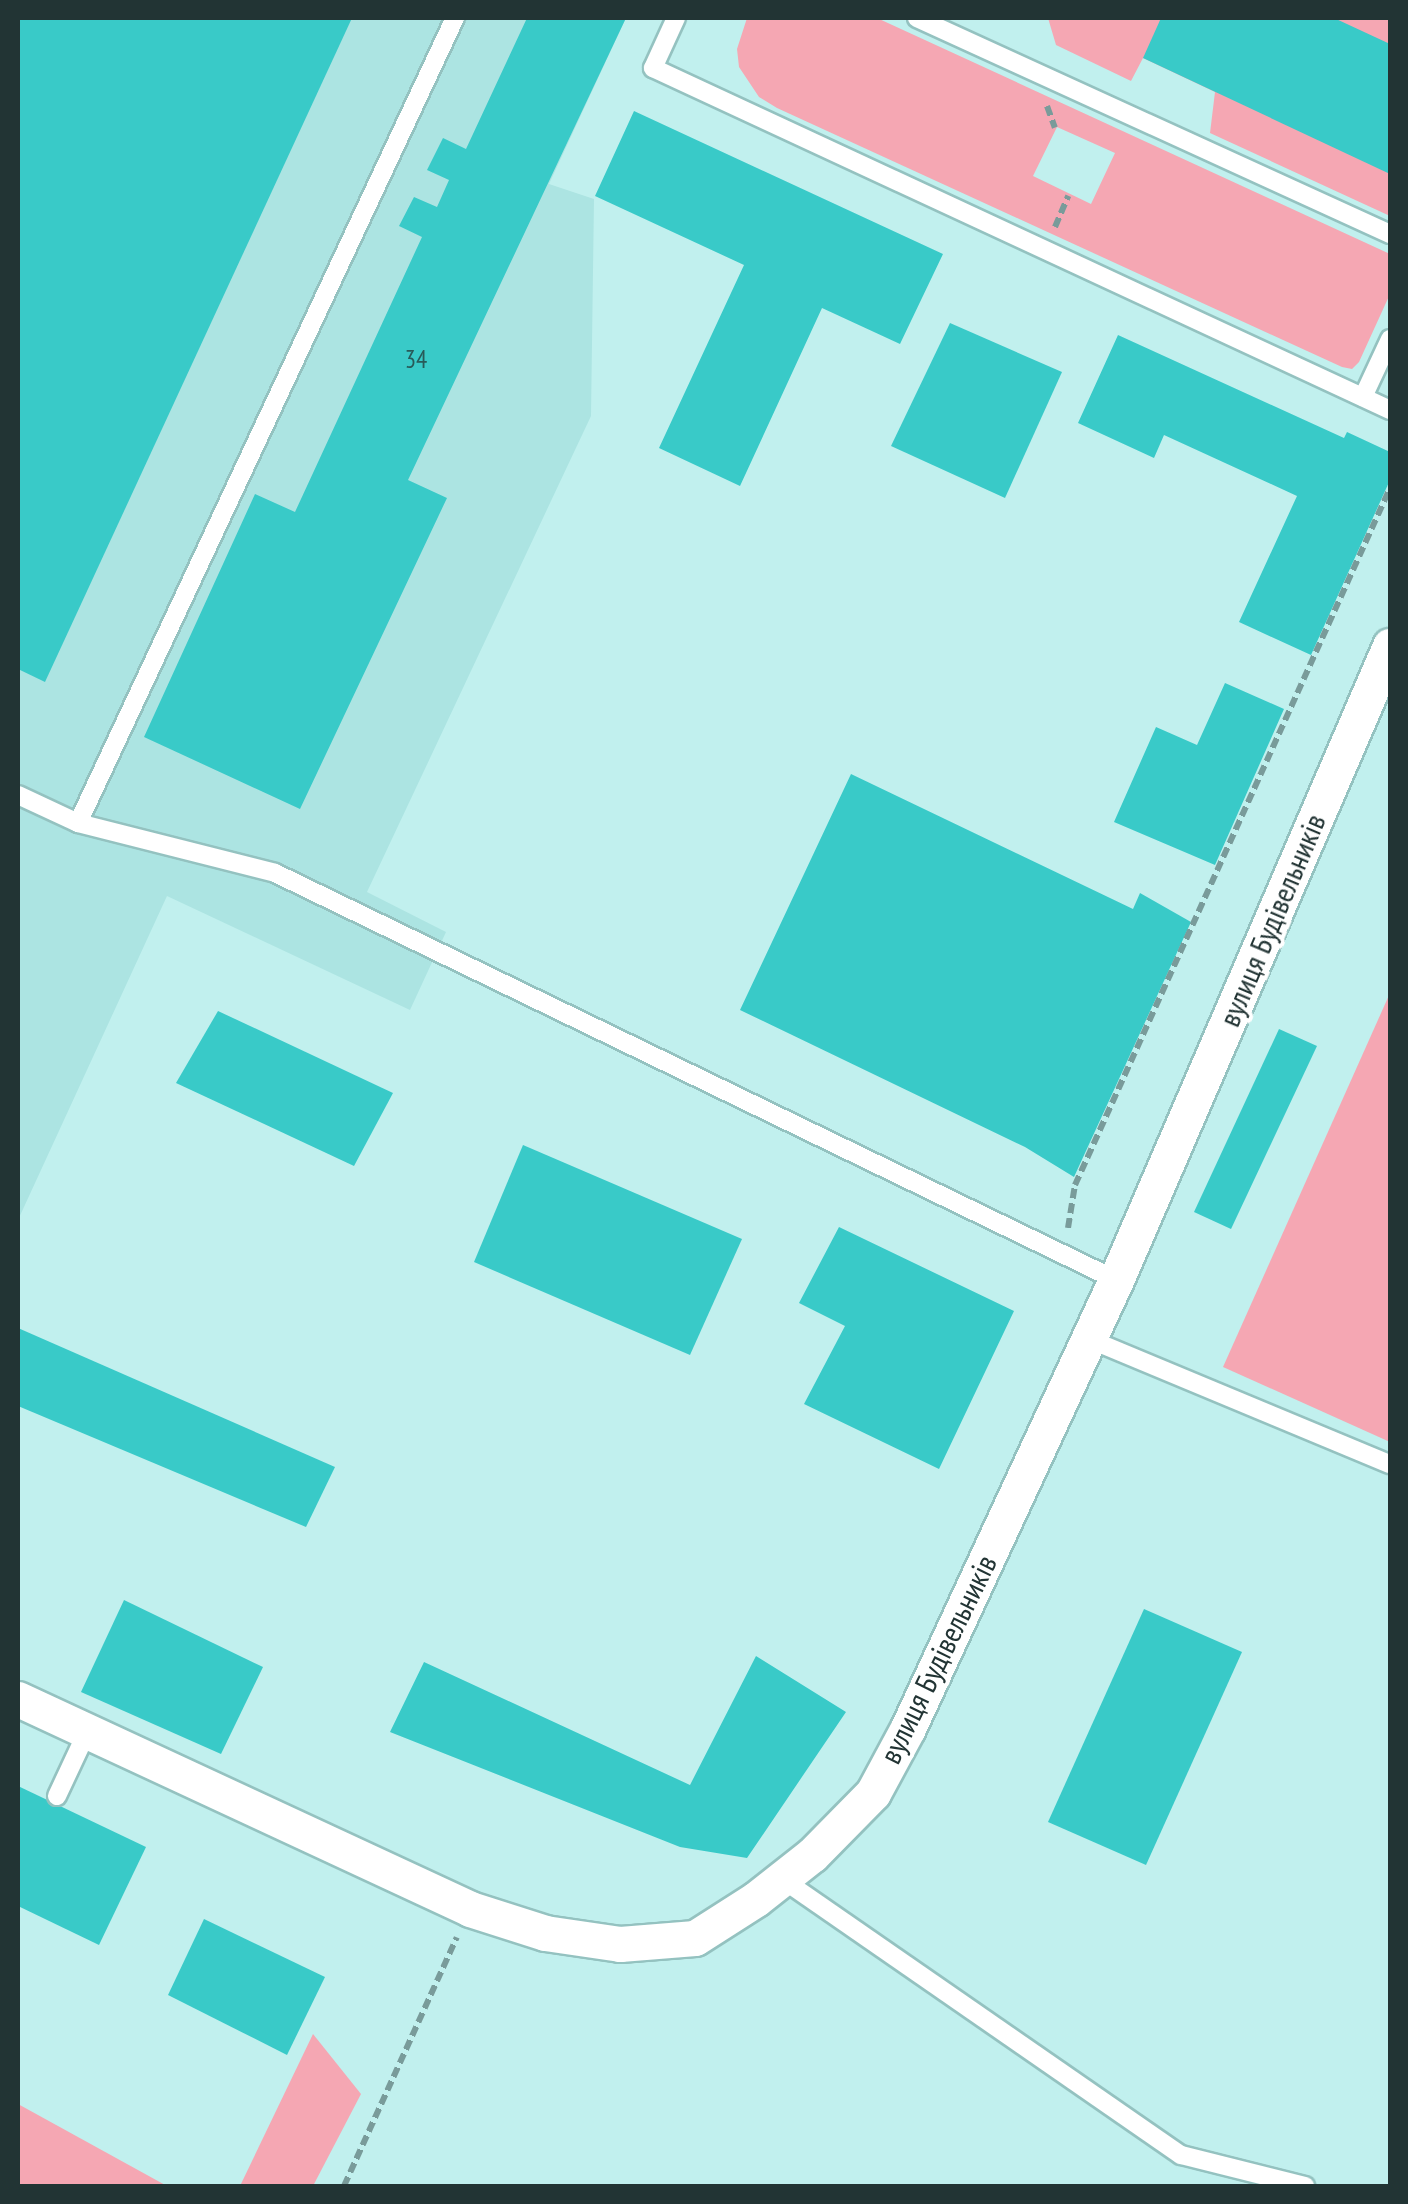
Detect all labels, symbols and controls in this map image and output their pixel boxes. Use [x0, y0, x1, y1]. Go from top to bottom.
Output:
house number: 34 [405, 344, 427, 374]
street label: вулиця Будівельників [1211, 808, 1333, 1032]
street label: вулиця Будівельників [872, 1549, 1004, 1769]

